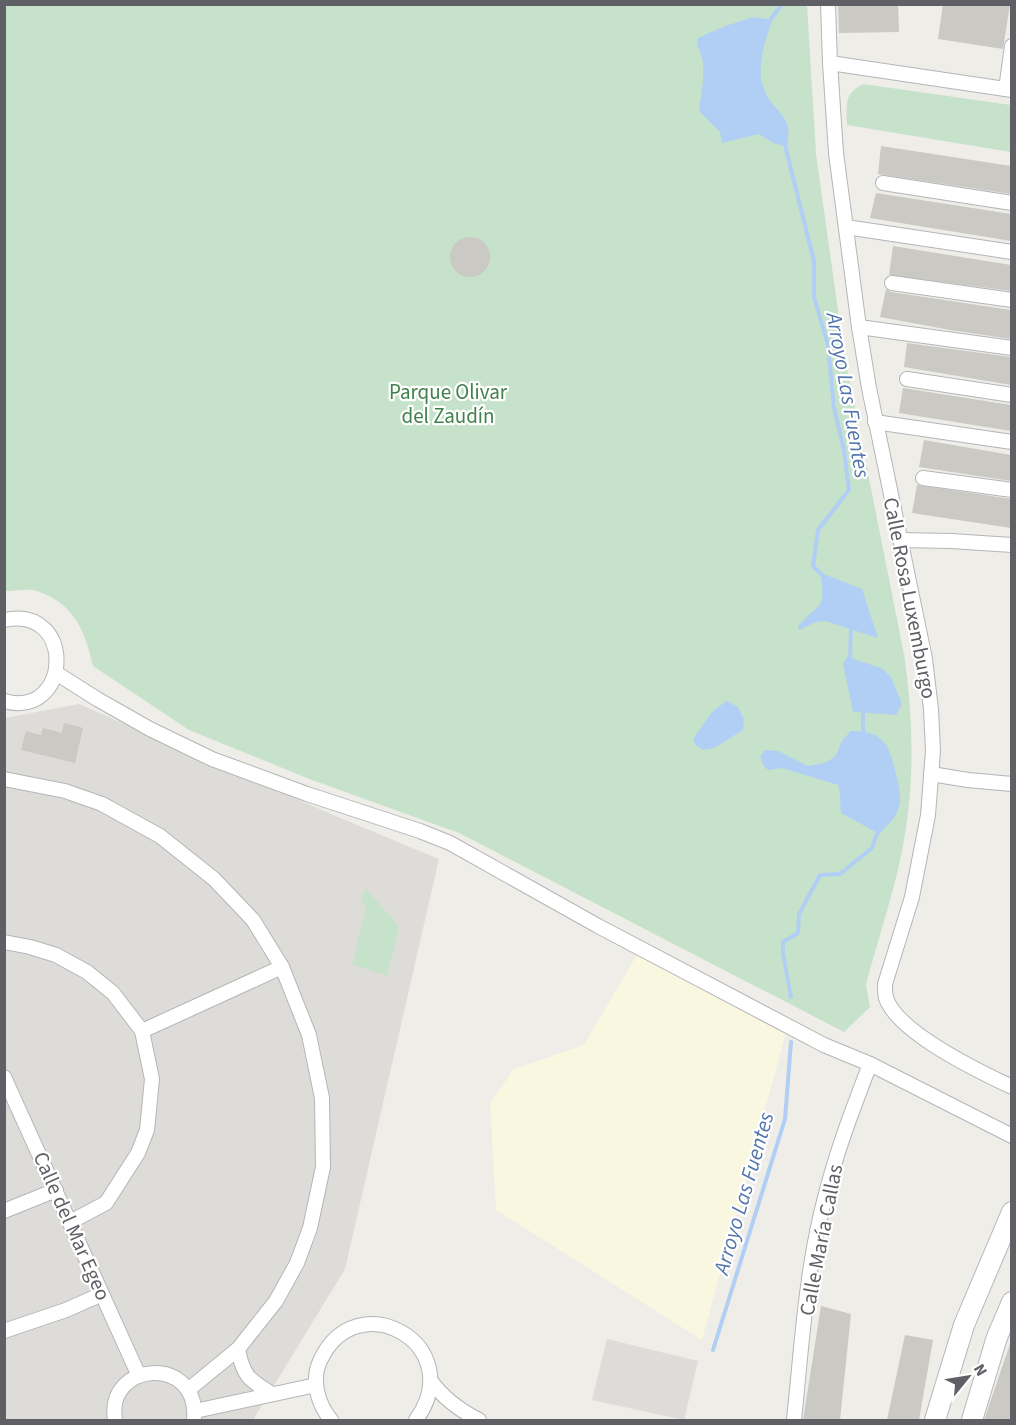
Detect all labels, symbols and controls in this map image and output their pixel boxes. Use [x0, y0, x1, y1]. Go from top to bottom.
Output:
water label: Arroyo Las Fuentes [817, 308, 878, 481]
park label: Parque Olivar del Zaudín [389, 377, 508, 431]
street label: Calle Rosa Luxemburgo [876, 495, 944, 701]
water label: Arroyo Las Fuentes [705, 1108, 782, 1280]
street label: Calle del Mar Egeo [26, 1147, 118, 1305]
street label: Calle María Callas [792, 1162, 850, 1318]
north arrow [938, 1347, 998, 1407]
text: N [968, 1360, 992, 1380]

